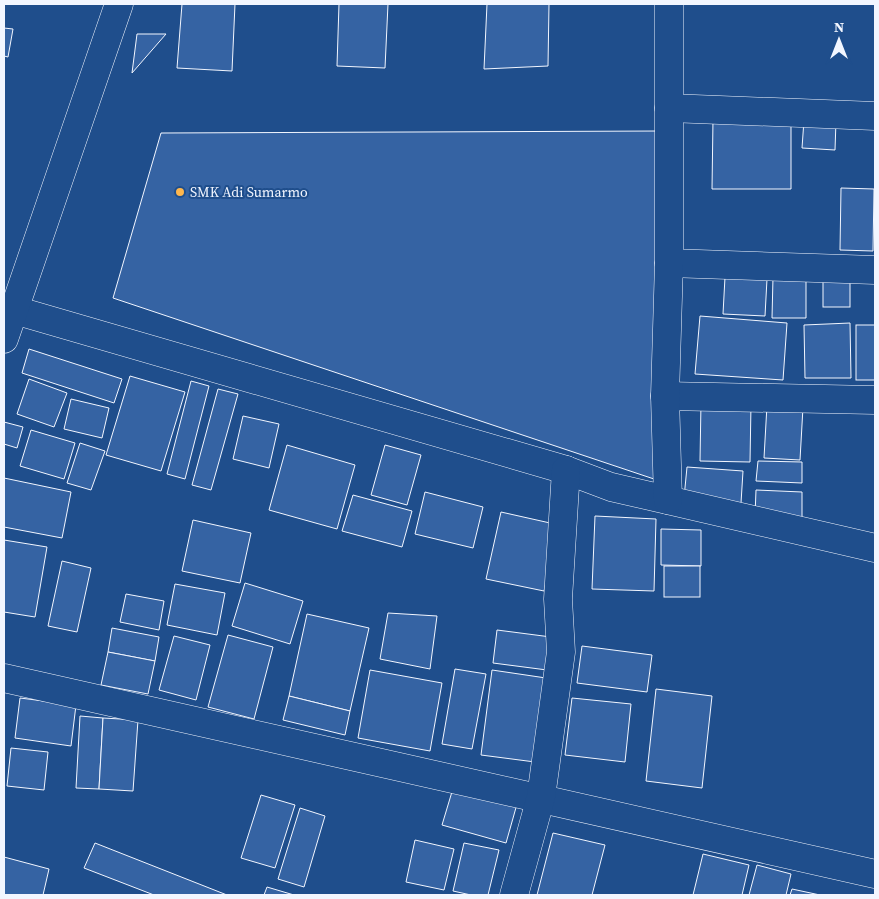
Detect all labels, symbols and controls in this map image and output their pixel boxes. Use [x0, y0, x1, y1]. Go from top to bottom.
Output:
north arrow [814, 15, 864, 65]
text: N [834, 17, 844, 37]
place label: SMK Adi Sumarmo [190, 182, 308, 202]
marker: SMK Adi Sumarmo [174, 186, 186, 198]

